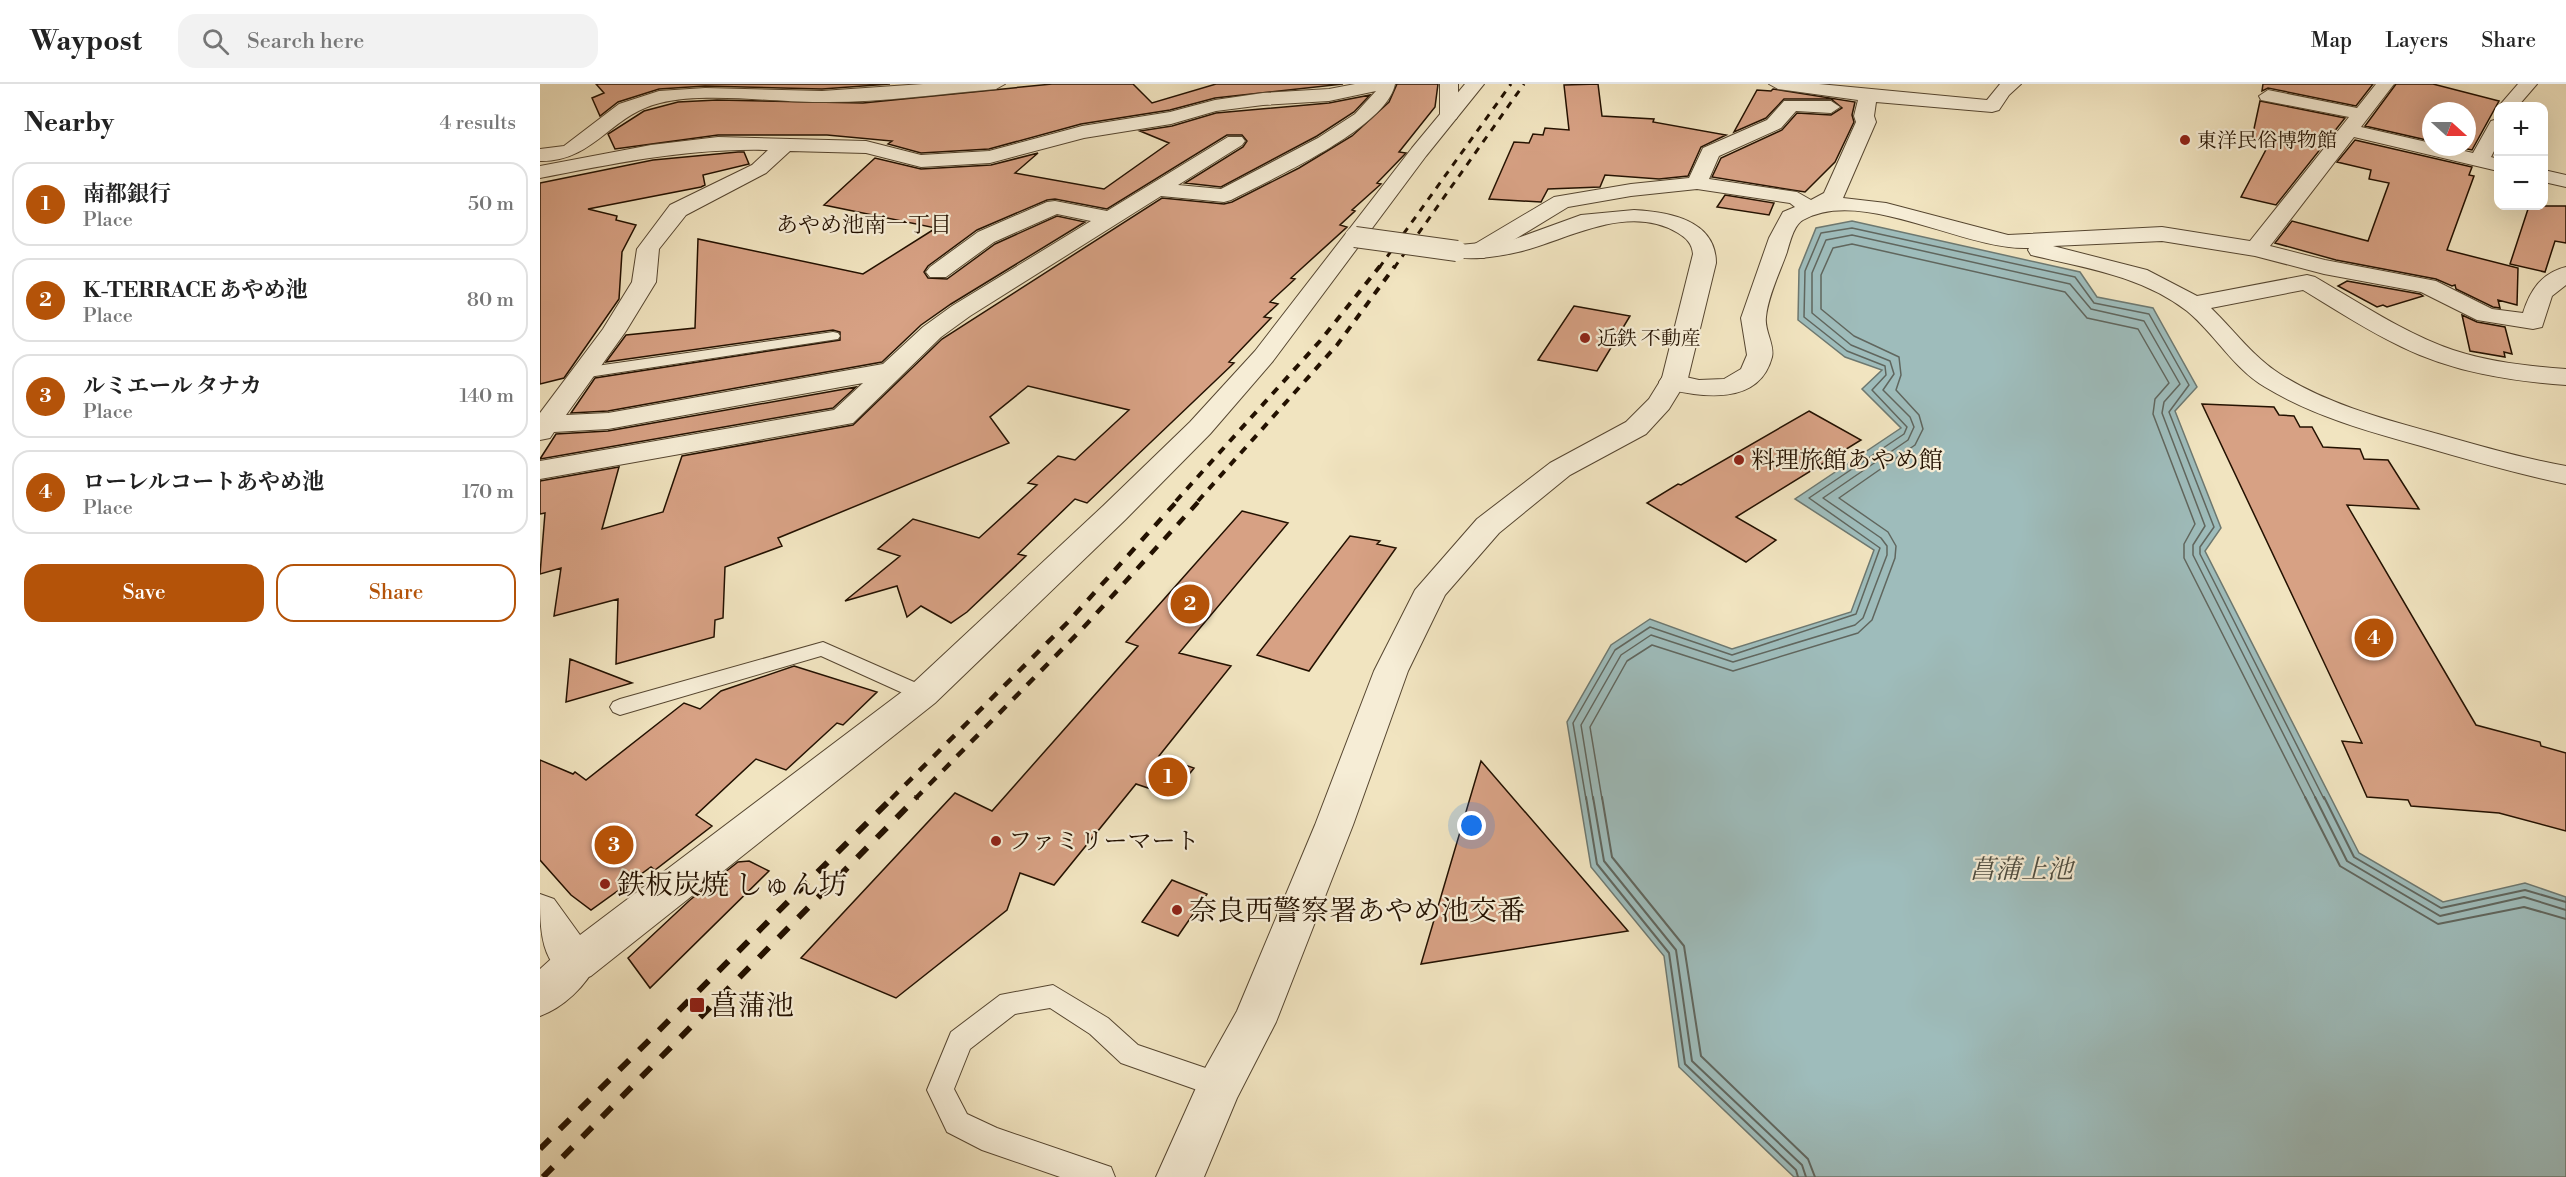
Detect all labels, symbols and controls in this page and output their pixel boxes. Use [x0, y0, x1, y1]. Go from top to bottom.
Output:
search box [178, 14, 598, 68]
text: Waypost [30, 24, 142, 59]
icon: search [199, 25, 232, 58]
text: Search here [247, 28, 364, 55]
text: Map [2311, 28, 2352, 54]
text: Layers [2385, 28, 2448, 54]
text: Share [2481, 28, 2536, 54]
north arrow [2422, 102, 2476, 156]
map controls [2494, 102, 2548, 210]
button: + [2494, 102, 2548, 156]
text: Nearby [24, 107, 114, 139]
text: 4 results [439, 111, 516, 136]
place label: 東洋民俗博物館 [2197, 129, 2337, 154]
marker: 東洋民俗博物館 [2178, 133, 2192, 147]
button: − [2494, 156, 2548, 210]
text: 南都銀行 [83, 181, 171, 208]
text: 1 [41, 192, 50, 217]
text: 50 m [468, 192, 514, 217]
text: Place [83, 208, 133, 233]
district label: あやめ池南一丁目 [776, 212, 952, 239]
text: K-TERRACE あやめ池 [83, 277, 308, 304]
text: 2 [39, 288, 52, 313]
text: 80 m [467, 288, 514, 313]
text: Place [83, 304, 133, 329]
place label: 近鉄 不動産 [1597, 327, 1701, 352]
marker: 近鉄 不動産 [1578, 331, 1592, 345]
text: ルミエール タナカ [83, 373, 262, 400]
text: 3 [39, 384, 52, 409]
text: 140 m [459, 384, 514, 409]
text: Place [83, 400, 133, 425]
place label: 料理旅館あやめ館 [1751, 446, 1943, 476]
marker: 料理旅館あやめ館 [1732, 453, 1746, 467]
text: ローレルコートあやめ池 [83, 469, 324, 496]
text: 4 [39, 480, 52, 505]
text: 170 m [462, 480, 514, 505]
text: Place [83, 496, 133, 521]
button: Save [24, 564, 264, 622]
button: Share [276, 564, 516, 622]
pin: 2 [1170, 582, 1210, 626]
pin: 4 [2354, 616, 2394, 660]
pin: 1 [1148, 754, 1188, 800]
your location [1457, 811, 1486, 840]
pin: 3 [594, 822, 634, 867]
place label: ファミリーマート [1008, 827, 1200, 857]
marker: ファミリーマート [989, 834, 1003, 848]
water label: 菖蒲上池 [1969, 854, 2076, 886]
place label: 鉄板炭焼 しゅん坊 [617, 868, 847, 903]
marker: 鉄板炭焼 しゅん坊 [598, 877, 612, 891]
place label: 奈良西警察署あやめ池交番 [1189, 894, 1525, 929]
marker: 奈良西警察署あやめ池交番 [1170, 903, 1184, 917]
place label: 菖蒲池 [710, 989, 794, 1024]
marker: 菖蒲池 [688, 996, 706, 1014]

